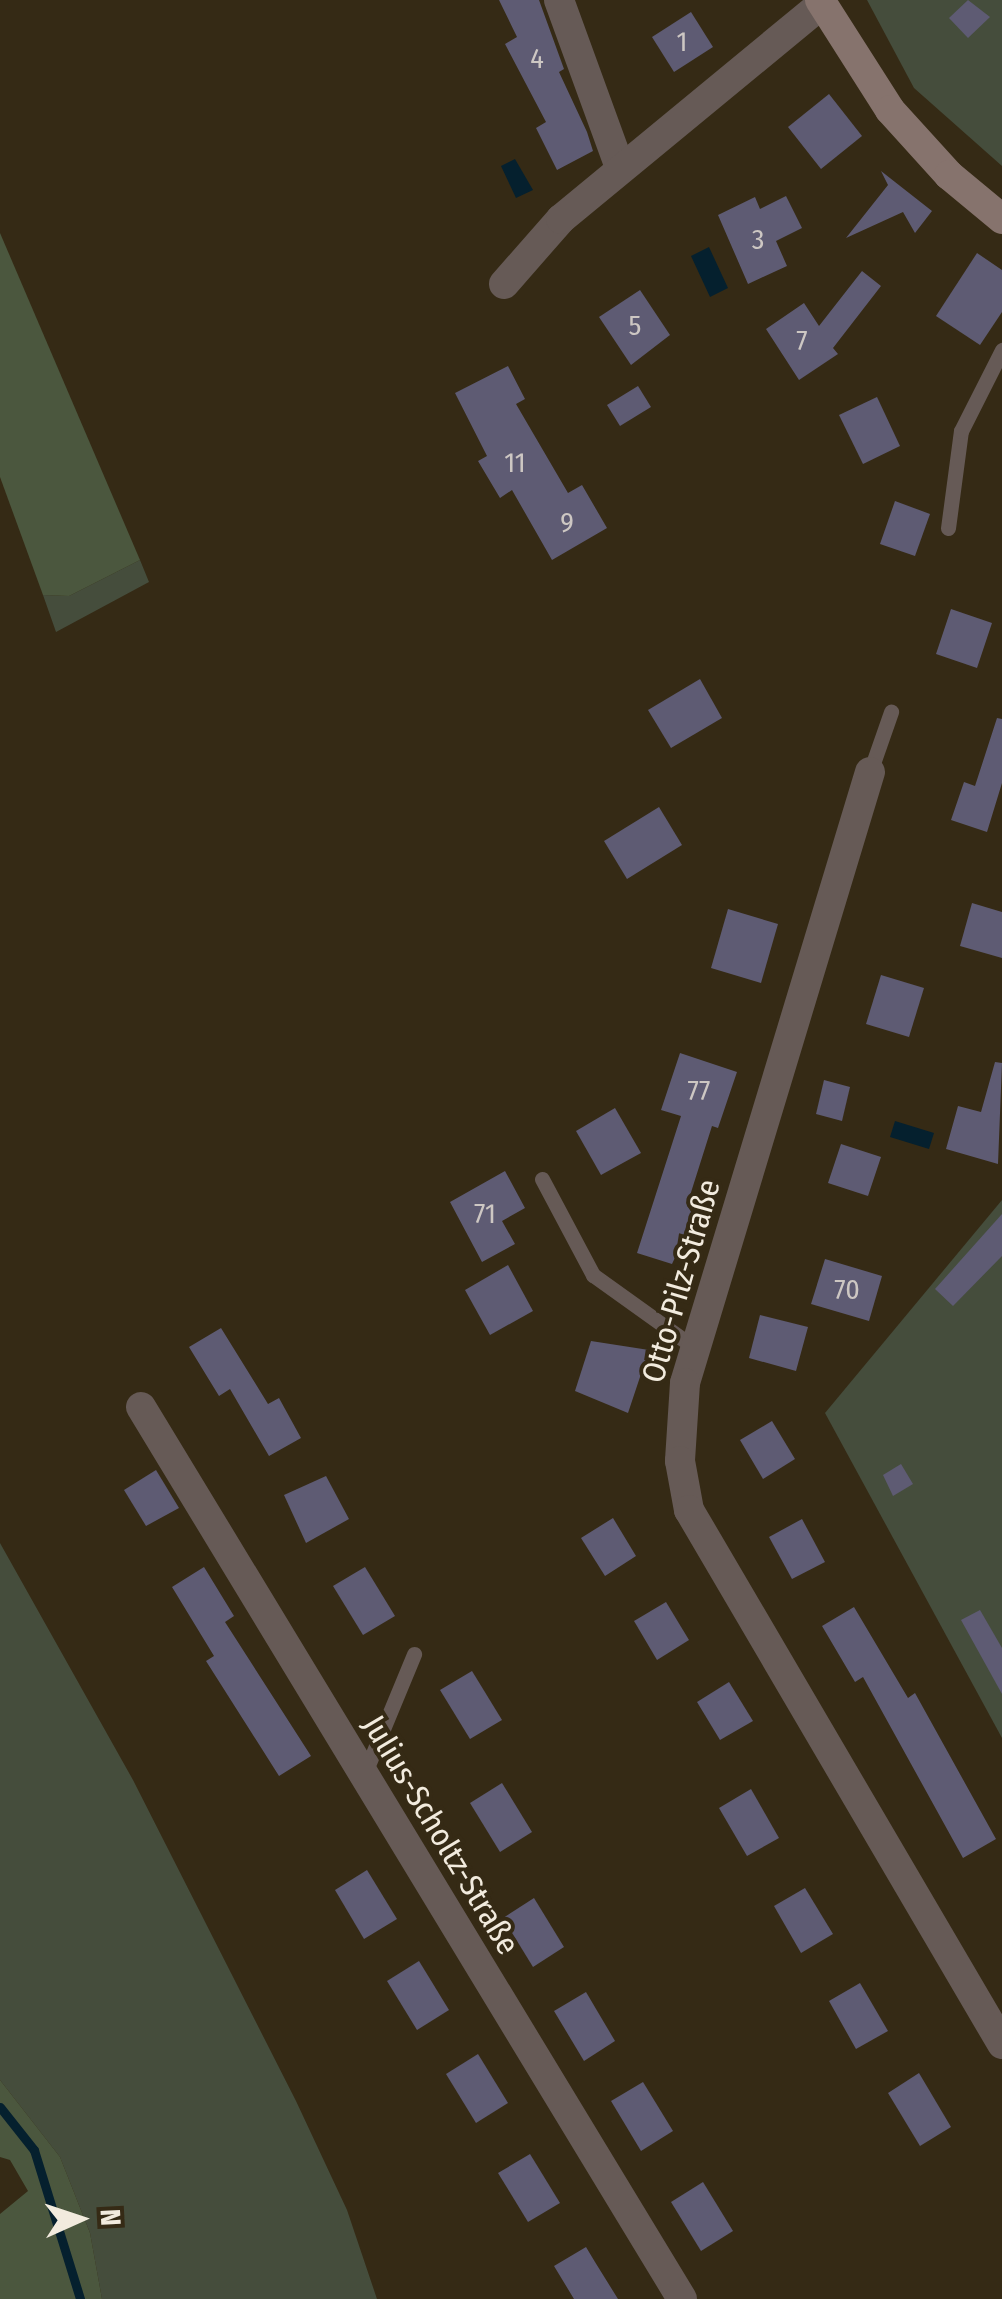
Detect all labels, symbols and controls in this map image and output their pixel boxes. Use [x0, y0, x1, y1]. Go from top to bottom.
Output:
house number: 1 [677, 25, 687, 59]
house number: 4 [530, 42, 544, 76]
house number: 3 [752, 223, 764, 257]
house number: 5 [629, 309, 641, 343]
house number: 7 [796, 324, 808, 358]
house number: 11 [504, 446, 526, 480]
house number: 9 [560, 506, 574, 540]
house number: 77 [688, 1074, 710, 1108]
street label: Otto-Pilz-Straße [634, 1175, 728, 1387]
house number: 71 [474, 1197, 496, 1231]
house number: 70 [834, 1273, 860, 1307]
street label: Julius-Scholtz-Straße [354, 1709, 528, 1961]
north arrow [30, 2169, 130, 2269]
text: N [94, 2208, 127, 2227]

